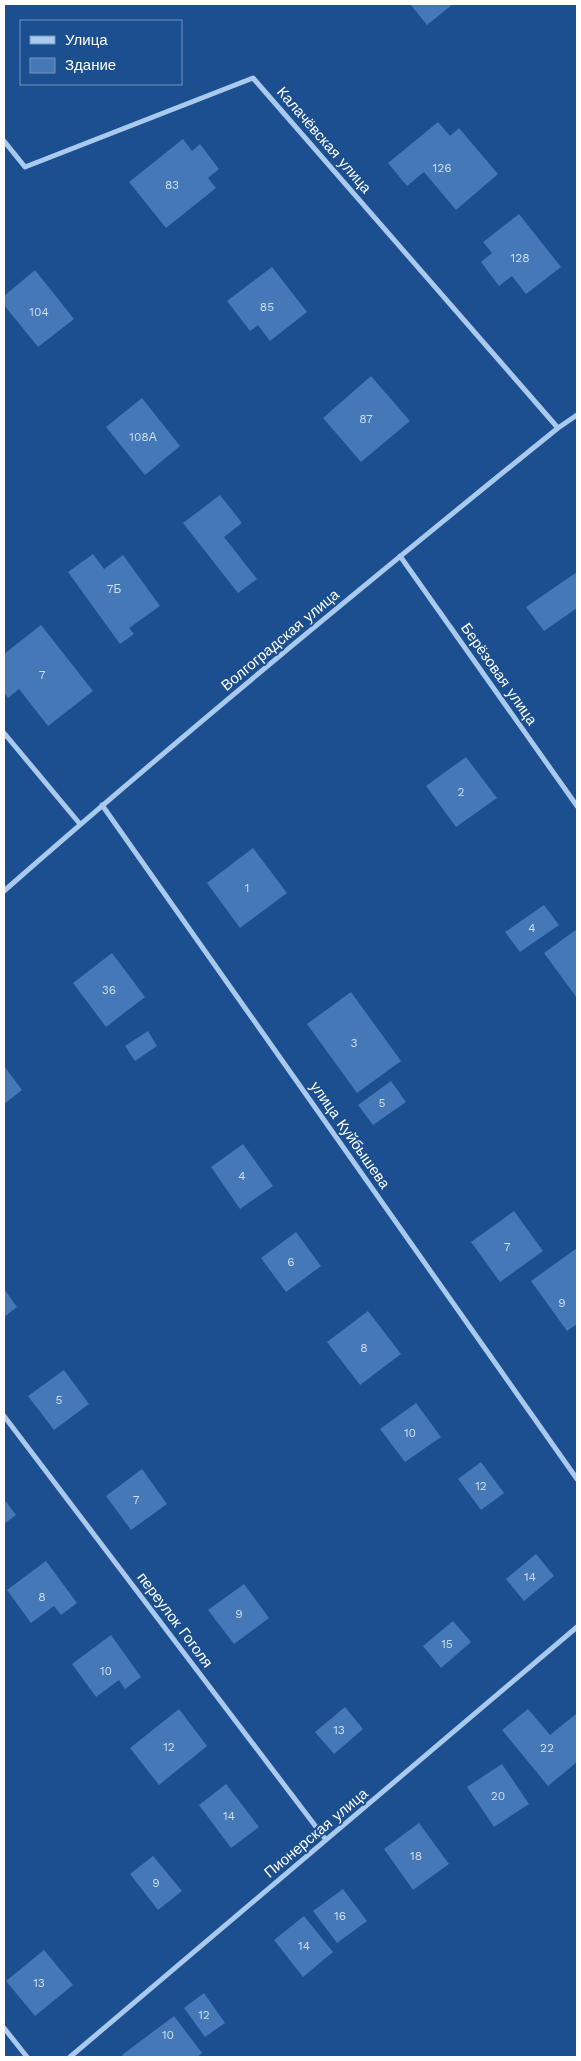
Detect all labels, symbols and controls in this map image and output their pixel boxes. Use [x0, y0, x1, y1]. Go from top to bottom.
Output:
legend [20, 20, 182, 85]
text: Улица [65, 31, 108, 49]
text: Здание [65, 56, 116, 74]
street label: Калачёвская улица [273, 83, 376, 197]
house number: 126 [433, 161, 451, 175]
house number: 83 [165, 178, 179, 192]
house number: 128 [510, 251, 530, 265]
house number: 85 [260, 300, 274, 314]
house number: 104 [29, 305, 49, 319]
house number: 87 [359, 412, 373, 426]
house number: 108А [129, 430, 157, 444]
house number: 7Б [107, 582, 121, 596]
street label: Волгоградская улица [217, 585, 343, 695]
street label: Берёзовая улица [457, 619, 541, 729]
house number: 7 [39, 668, 46, 682]
house number: 2 [458, 785, 465, 799]
house number: 1 [245, 881, 249, 895]
house number: 4 [528, 921, 536, 935]
house number: 36 [102, 983, 116, 997]
house number: 3 [351, 1036, 358, 1050]
street label: улица Куйбышева [306, 1078, 394, 1193]
house number: 5 [379, 1096, 386, 1110]
house number: 4 [238, 1169, 246, 1183]
house number: 7 [504, 1240, 511, 1254]
house number: 6 [287, 1255, 295, 1269]
house number: 9 [558, 1296, 566, 1310]
house number: 8 [360, 1341, 368, 1355]
house number: 5 [56, 1393, 63, 1407]
house number: 10 [404, 1426, 416, 1440]
house number: 12 [475, 1479, 487, 1493]
house number: 7 [133, 1493, 140, 1507]
street label: переулок Гоголя [133, 1569, 217, 1671]
house number: 14 [524, 1570, 536, 1584]
house number: 8 [38, 1590, 46, 1604]
house number: 9 [235, 1607, 243, 1621]
house number: 15 [441, 1637, 453, 1651]
house number: 10 [100, 1664, 112, 1678]
house number: 13 [333, 1723, 345, 1737]
house number: 12 [163, 1740, 175, 1754]
house number: 22 [540, 1741, 554, 1755]
street label: Пионерская улица [261, 1784, 372, 1882]
house number: 20 [491, 1789, 505, 1803]
house number: 14 [223, 1809, 235, 1823]
house number: 18 [410, 1849, 422, 1863]
house number: 9 [152, 1876, 160, 1890]
house number: 16 [334, 1909, 346, 1923]
house number: 14 [298, 1939, 310, 1953]
house number: 13 [33, 1976, 45, 1990]
house number: 12 [198, 2008, 210, 2022]
house number: 10 [162, 2028, 174, 2042]

